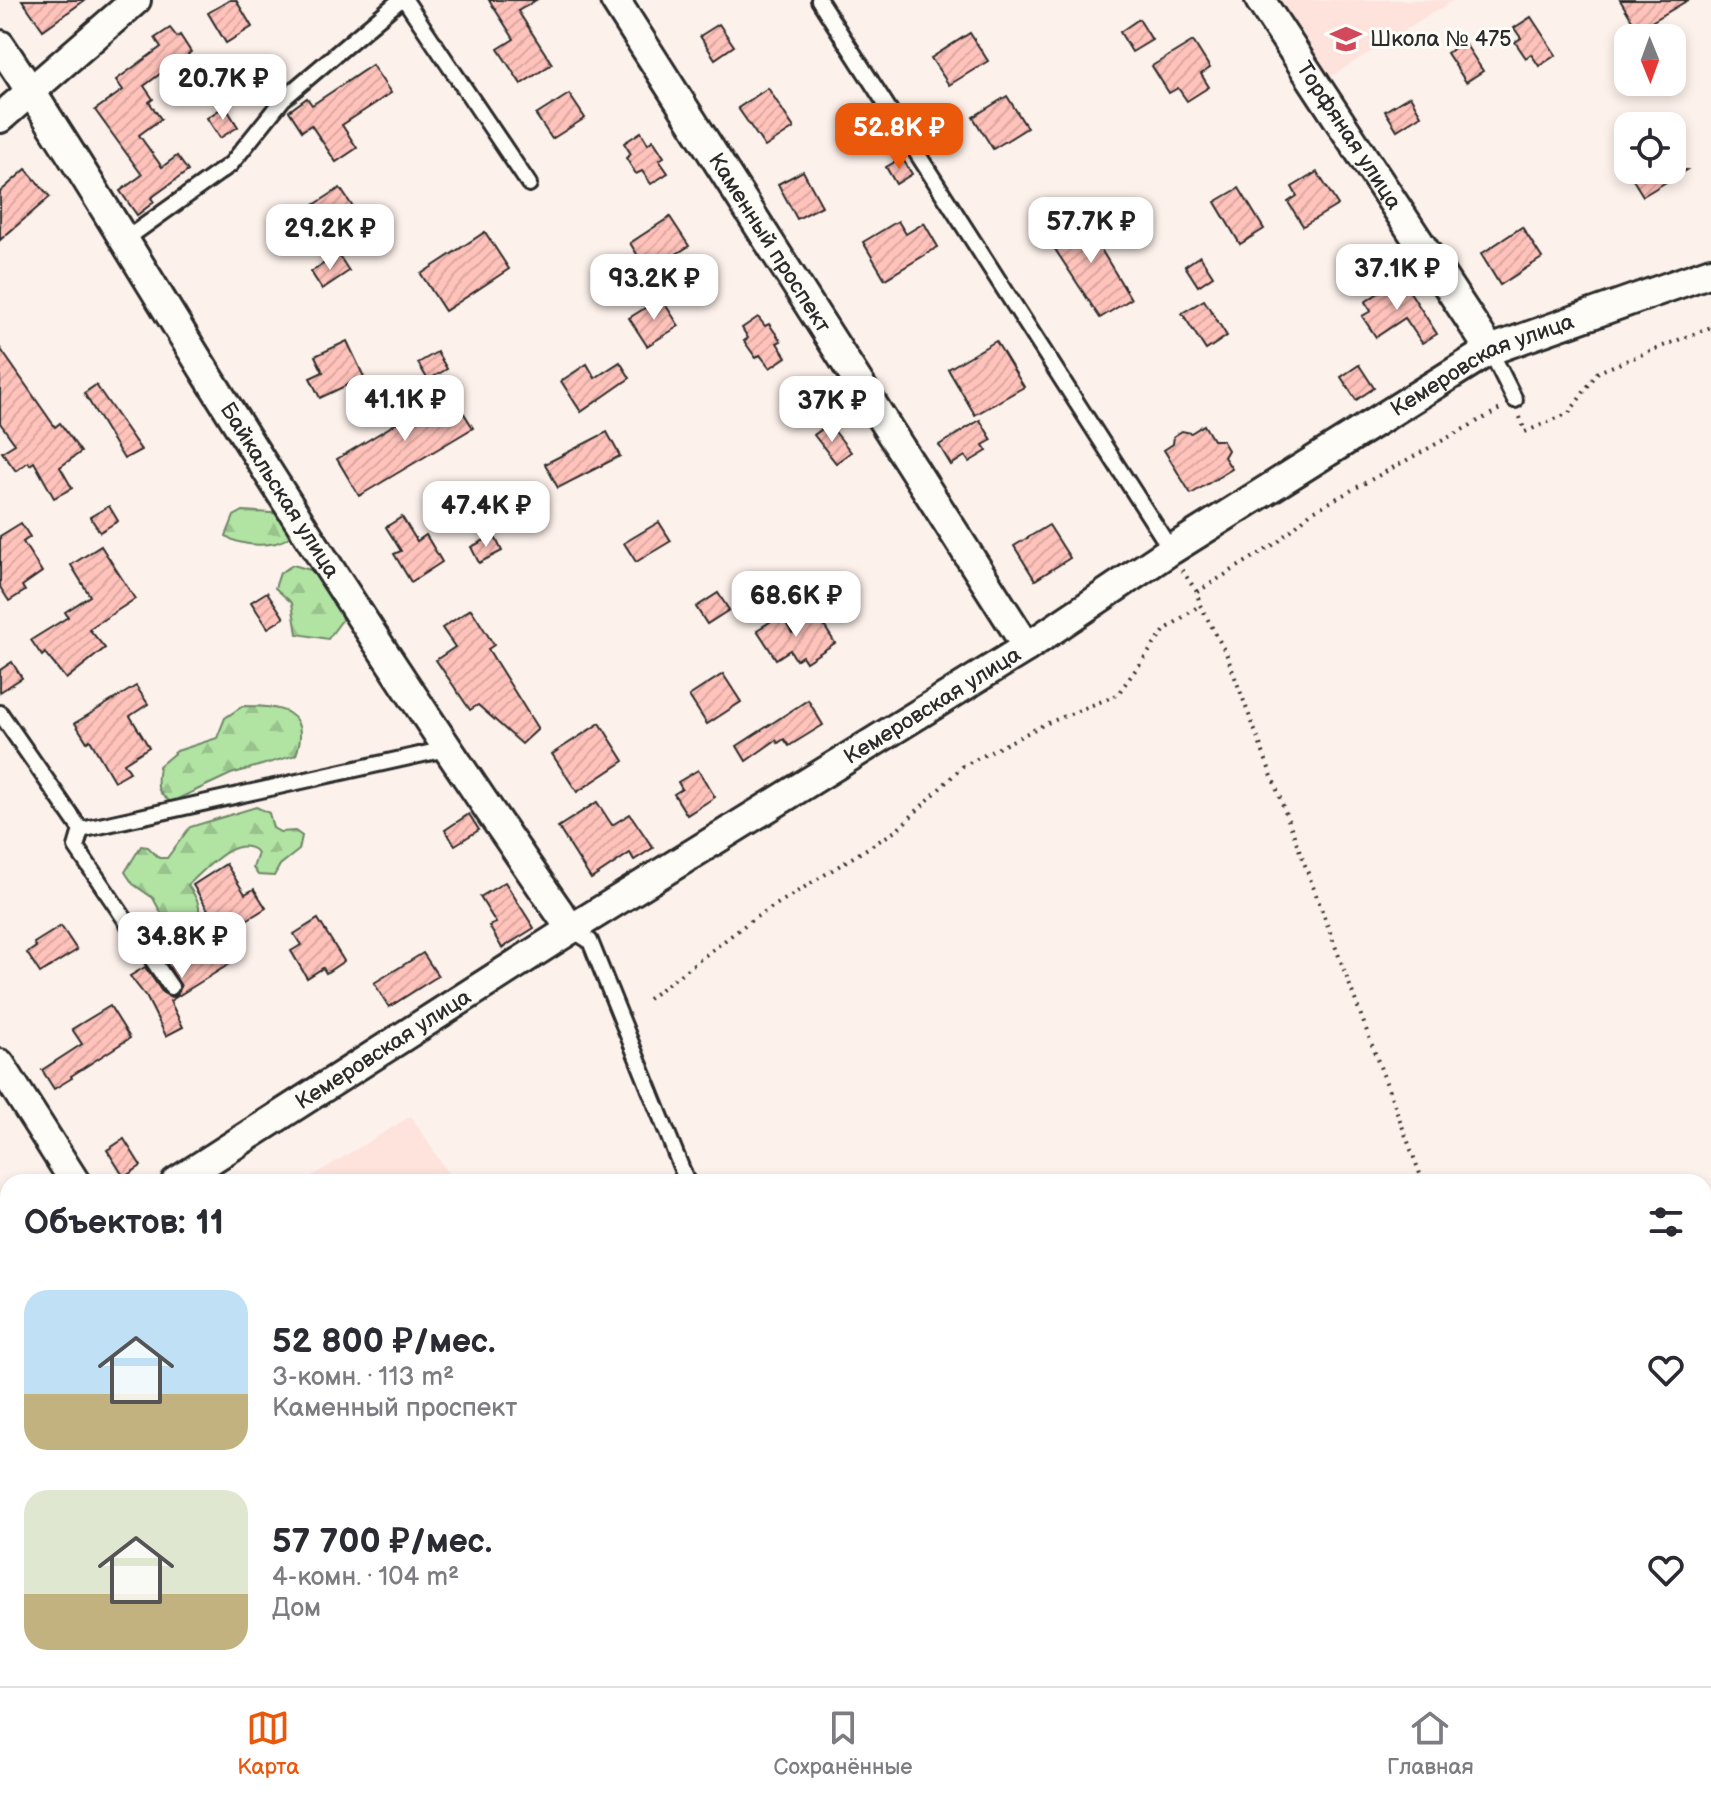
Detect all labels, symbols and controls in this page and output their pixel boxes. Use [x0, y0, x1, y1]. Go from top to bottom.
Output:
school or university icon: Школа № 475 [1329, 22, 1363, 56]
north arrow [1614, 24, 1686, 96]
map controls [1614, 24, 1686, 184]
place label: Школа № 475 [1370, 26, 1512, 53]
pin: 20.7K ₽ [149, 54, 297, 122]
street label: Торфяная улица [1290, 56, 1407, 215]
text: 20.7K ₽ [177, 64, 269, 95]
pin: 52.8K ₽ [825, 103, 973, 171]
button: locate [1614, 112, 1686, 184]
text: 52.8K ₽ [853, 113, 945, 144]
street label: Каменный проспект [703, 148, 837, 338]
pin: 57.7K ₽ [1017, 197, 1165, 265]
pin: 29.2K ₽ [256, 204, 404, 272]
text: 57.7K ₽ [1046, 207, 1136, 238]
text: 29.2K ₽ [284, 214, 376, 245]
pin: 37.1K ₽ [1323, 244, 1471, 312]
pin: 93.2K ₽ [580, 254, 728, 322]
text: 37.1K ₽ [1354, 254, 1440, 285]
text: 93.2K ₽ [608, 264, 700, 295]
street label: Кемеровская улица [1386, 308, 1578, 422]
pin: 41.1K ₽ [331, 375, 479, 443]
pin: 37K ₽ [776, 376, 888, 444]
text: 41.1K ₽ [364, 385, 446, 416]
text: 37K ₽ [797, 386, 867, 417]
street label: Байкальская улица [214, 398, 346, 583]
pin: 47.4K ₽ [412, 481, 560, 549]
text: 47.4K ₽ [441, 491, 531, 522]
pin: 68.6K ₽ [722, 571, 870, 639]
text: 68.6K ₽ [750, 581, 842, 612]
street label: Кемеровская улица [839, 641, 1026, 770]
pin: 34.8K ₽ [108, 912, 256, 980]
text: 34.8K ₽ [136, 922, 228, 953]
street label: Кемеровская улица [290, 983, 476, 1115]
icon: filters [1644, 1200, 1688, 1244]
text: Объектов: 11 [24, 1202, 224, 1243]
text: 52 800 ₽/мес. [272, 1321, 495, 1362]
icon: home [88, 1322, 184, 1418]
icon: heart [1644, 1348, 1688, 1392]
text: 3-комн. · 113 m² [272, 1362, 454, 1393]
text: Каменный проспект [272, 1393, 517, 1424]
text: 57 700 ₽/мес. [272, 1521, 492, 1562]
icon: home [88, 1522, 184, 1618]
icon: heart [1644, 1548, 1688, 1592]
text: 4-комн. · 104 m² [272, 1562, 459, 1593]
text: Дом [272, 1593, 321, 1624]
tab: Карта [237, 1706, 299, 1781]
tab: Сохранённые [774, 1706, 913, 1781]
tab: Главная [1387, 1706, 1474, 1781]

